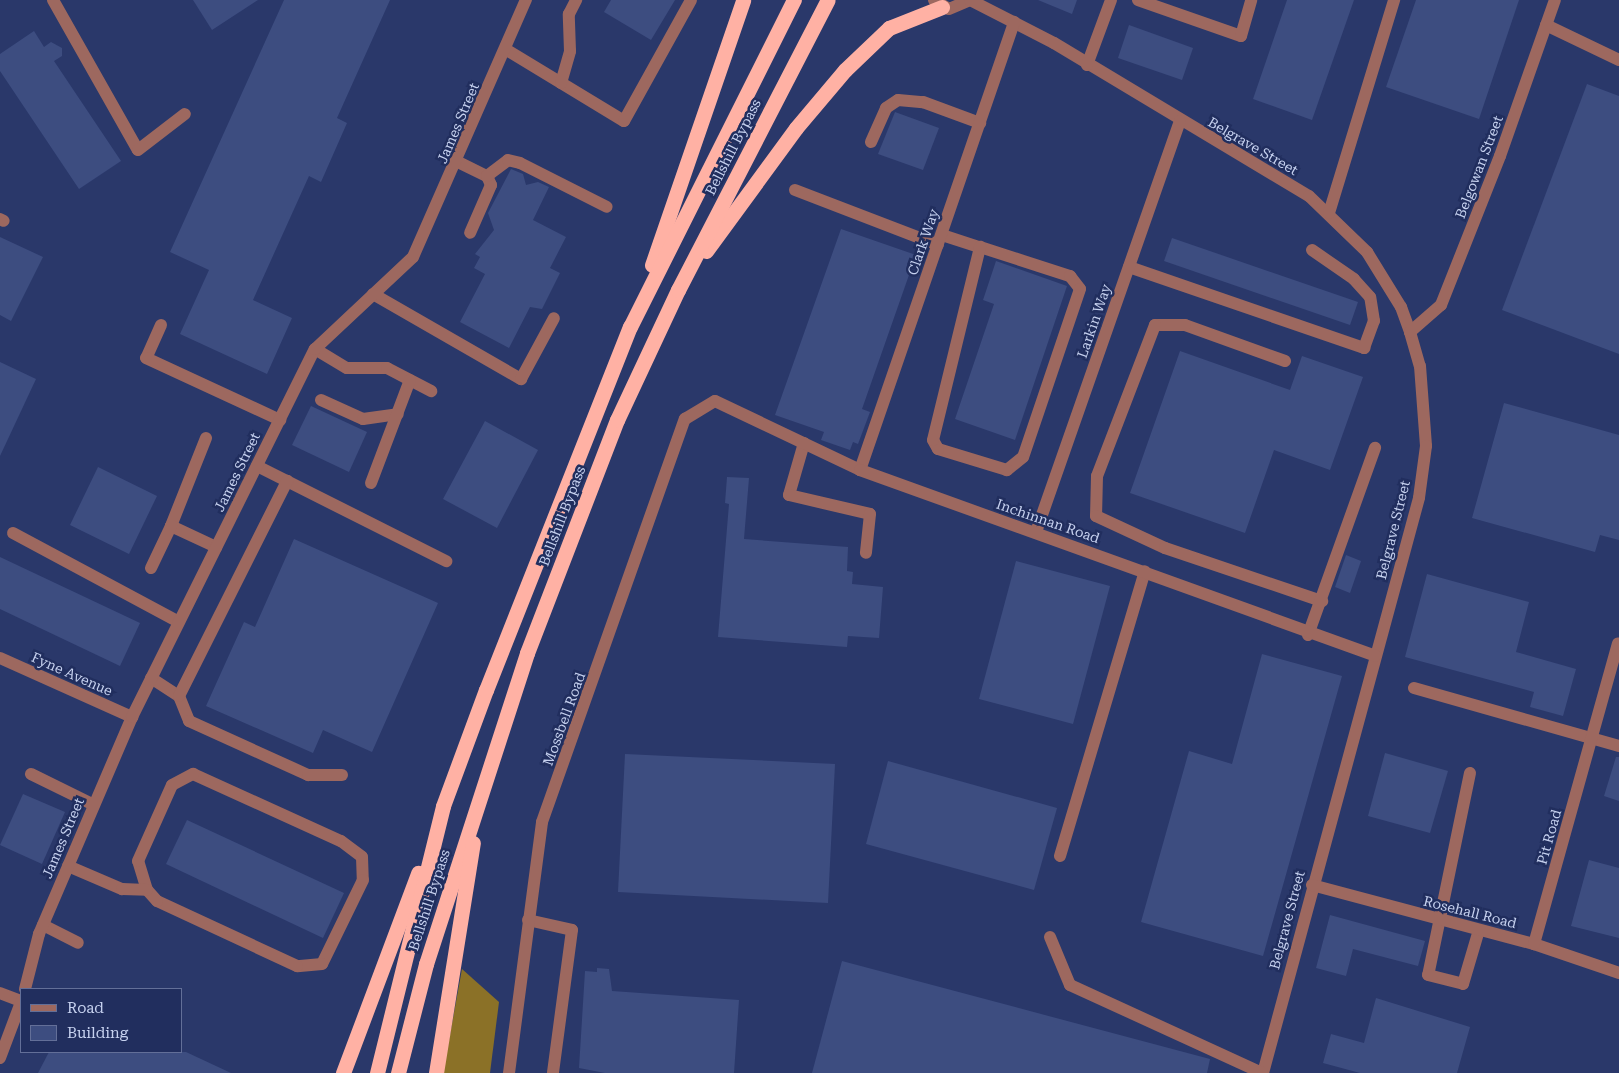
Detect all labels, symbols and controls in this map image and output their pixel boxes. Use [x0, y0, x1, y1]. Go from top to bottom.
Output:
street label: James Street [433, 80, 483, 166]
street label: Bellshill Bypass [702, 96, 764, 198]
street label: Belgrave Street [1205, 113, 1301, 179]
street label: Belgowan Street [1452, 113, 1506, 221]
street label: Clark Way [904, 207, 942, 277]
street label: Larkin Way [1073, 282, 1115, 360]
street label: James Street [211, 430, 263, 514]
street label: Bellshill Bypass [535, 464, 589, 568]
street label: Belgrave Street [1373, 479, 1413, 581]
street label: Inchinnan Road [994, 495, 1102, 547]
street label: Fyne Avenue [29, 649, 115, 699]
street label: Mossbell Road [539, 670, 589, 768]
street label: James Street [38, 795, 88, 881]
street label: Pit Road [1533, 807, 1565, 867]
street label: Bellshill Bypass [405, 847, 453, 953]
street label: Belgrave Street [1266, 869, 1308, 971]
street label: Rosehall Road [1422, 892, 1518, 932]
legend [20, 988, 182, 1053]
text: Road [67, 999, 104, 1017]
text: Building [67, 1024, 128, 1042]

